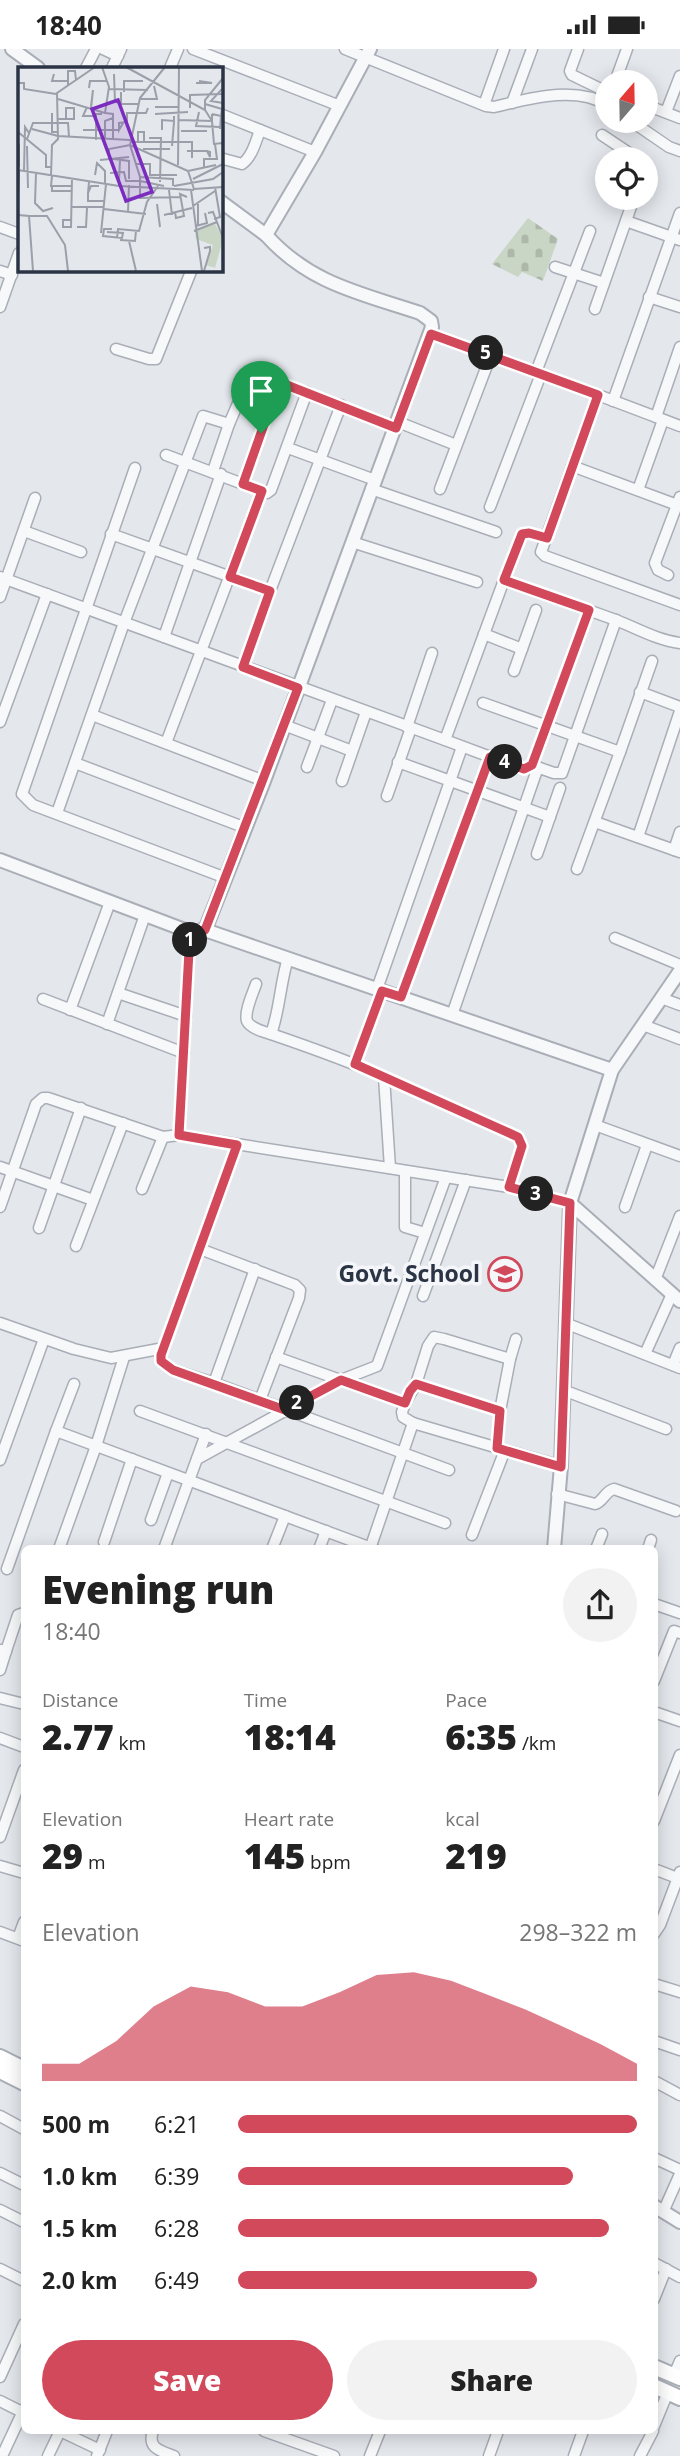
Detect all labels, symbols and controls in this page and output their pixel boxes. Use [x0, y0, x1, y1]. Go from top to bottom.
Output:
text: 18:40 [35, 7, 102, 43]
inset map [18, 67, 222, 271]
north arrow [595, 70, 658, 133]
map controls [595, 70, 658, 210]
button: locate [595, 147, 658, 210]
pin: 5 [468, 335, 504, 371]
text: 5 [480, 339, 491, 365]
pin [231, 361, 291, 433]
icon: arrive [242, 372, 280, 410]
pin: 4 [488, 745, 522, 779]
text: 4 [499, 748, 510, 774]
pin: 1 [172, 923, 208, 957]
text: 1 [184, 926, 195, 952]
pin: 3 [518, 1177, 554, 1211]
text: 3 [530, 1180, 541, 1206]
school or university icon: Govt. School [486, 1255, 524, 1293]
place label: Govt. School [338, 1257, 480, 1289]
pin: 2 [280, 1385, 314, 1421]
text: 2 [291, 1389, 302, 1415]
text: Evening run [42, 1563, 274, 1615]
button: share [563, 1568, 637, 1642]
text: 18:40 [42, 1615, 101, 1647]
text: Distance [42, 1687, 118, 1713]
text: Time [244, 1687, 287, 1713]
text: Pace [445, 1687, 487, 1713]
text: 2.77 [42, 1713, 114, 1760]
text: 18:14 [244, 1713, 336, 1760]
text: 6:35 [445, 1713, 517, 1760]
text: km [114, 1730, 146, 1756]
text: /km [517, 1730, 556, 1756]
text: Elevation [42, 1806, 123, 1832]
text: Heart rate [244, 1806, 334, 1832]
text: kcal [445, 1806, 480, 1832]
text: 29 [42, 1832, 83, 1879]
text: 145 [244, 1832, 305, 1879]
text: 219 [445, 1832, 507, 1879]
text: m [83, 1849, 106, 1875]
text: bpm [305, 1849, 351, 1875]
text: Elevation [42, 1916, 140, 1948]
text: 298–322 m [519, 1916, 637, 1948]
text: 500 m [42, 2108, 110, 2140]
text: 6:21 [154, 2108, 200, 2140]
text: 1.0 km [42, 2160, 118, 2192]
text: 6:39 [154, 2160, 200, 2192]
text: 1.5 km [42, 2212, 118, 2244]
text: 6:28 [154, 2212, 200, 2244]
text: 2.0 km [42, 2264, 118, 2296]
text: 6:49 [154, 2264, 200, 2296]
button: Save [42, 2340, 333, 2420]
button: Share [347, 2340, 637, 2420]

